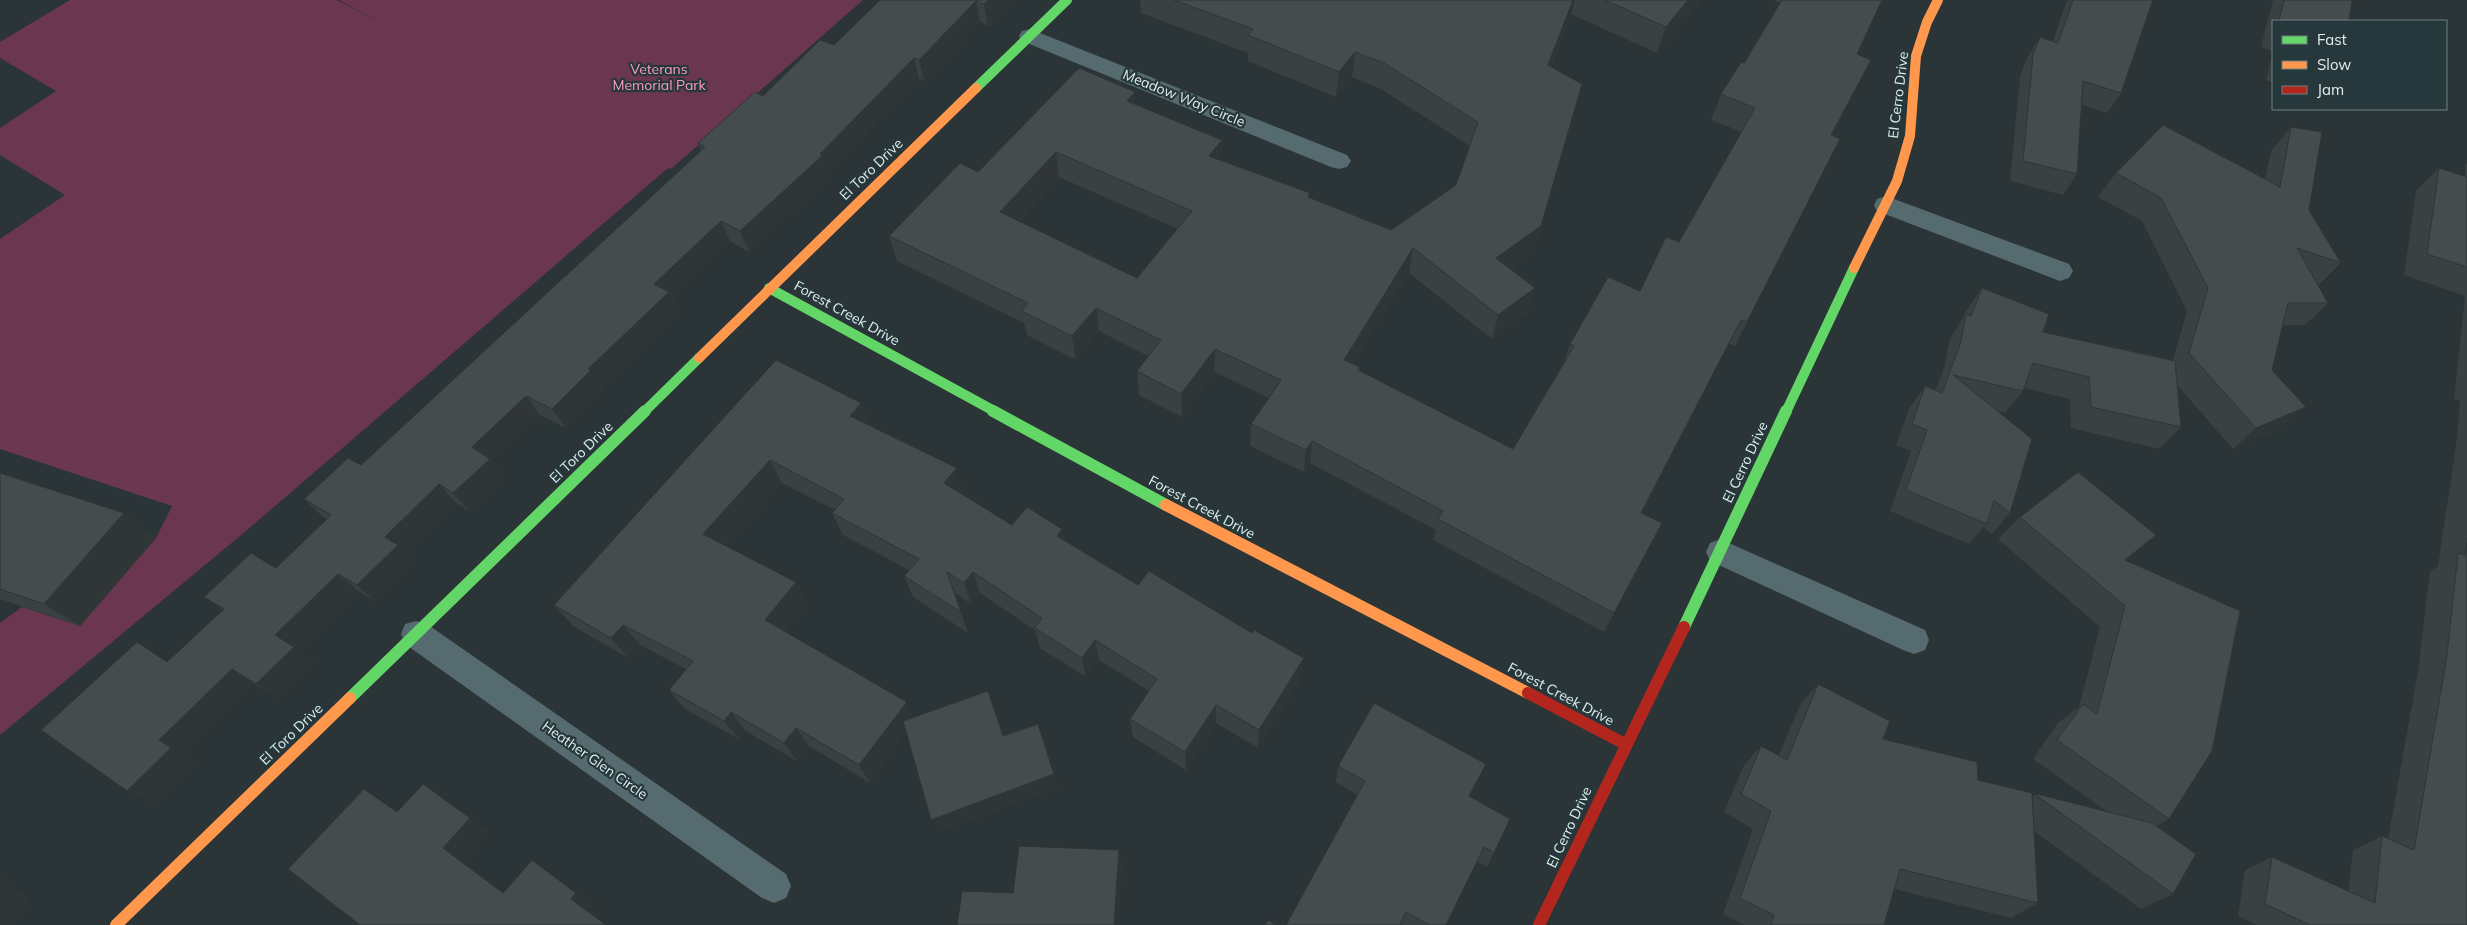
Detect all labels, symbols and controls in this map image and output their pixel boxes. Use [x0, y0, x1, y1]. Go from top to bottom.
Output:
legend [2272, 20, 2447, 110]
text: Fast [2317, 30, 2347, 49]
street label: El Cerro Drive [1884, 50, 1912, 140]
text: Slow [2317, 55, 2351, 74]
park label: Veterans Memorial Park [612, 60, 706, 94]
street label: Meadow Way Circle [1120, 65, 1248, 131]
text: Jam [2317, 80, 2344, 99]
street label: El Toro Drive [836, 134, 906, 204]
street label: Forest Creek Drive [791, 276, 903, 350]
street label: El Toro Drive [546, 417, 616, 487]
street label: El Cerro Drive [1718, 419, 1772, 505]
street label: Forest Creek Drive [1146, 471, 1258, 543]
street label: Forest Creek Drive [1505, 658, 1617, 730]
street label: El Toro Drive [256, 699, 326, 769]
street label: Heather Glen Circle [539, 717, 651, 803]
street label: El Cerro Drive [1542, 784, 1596, 870]

